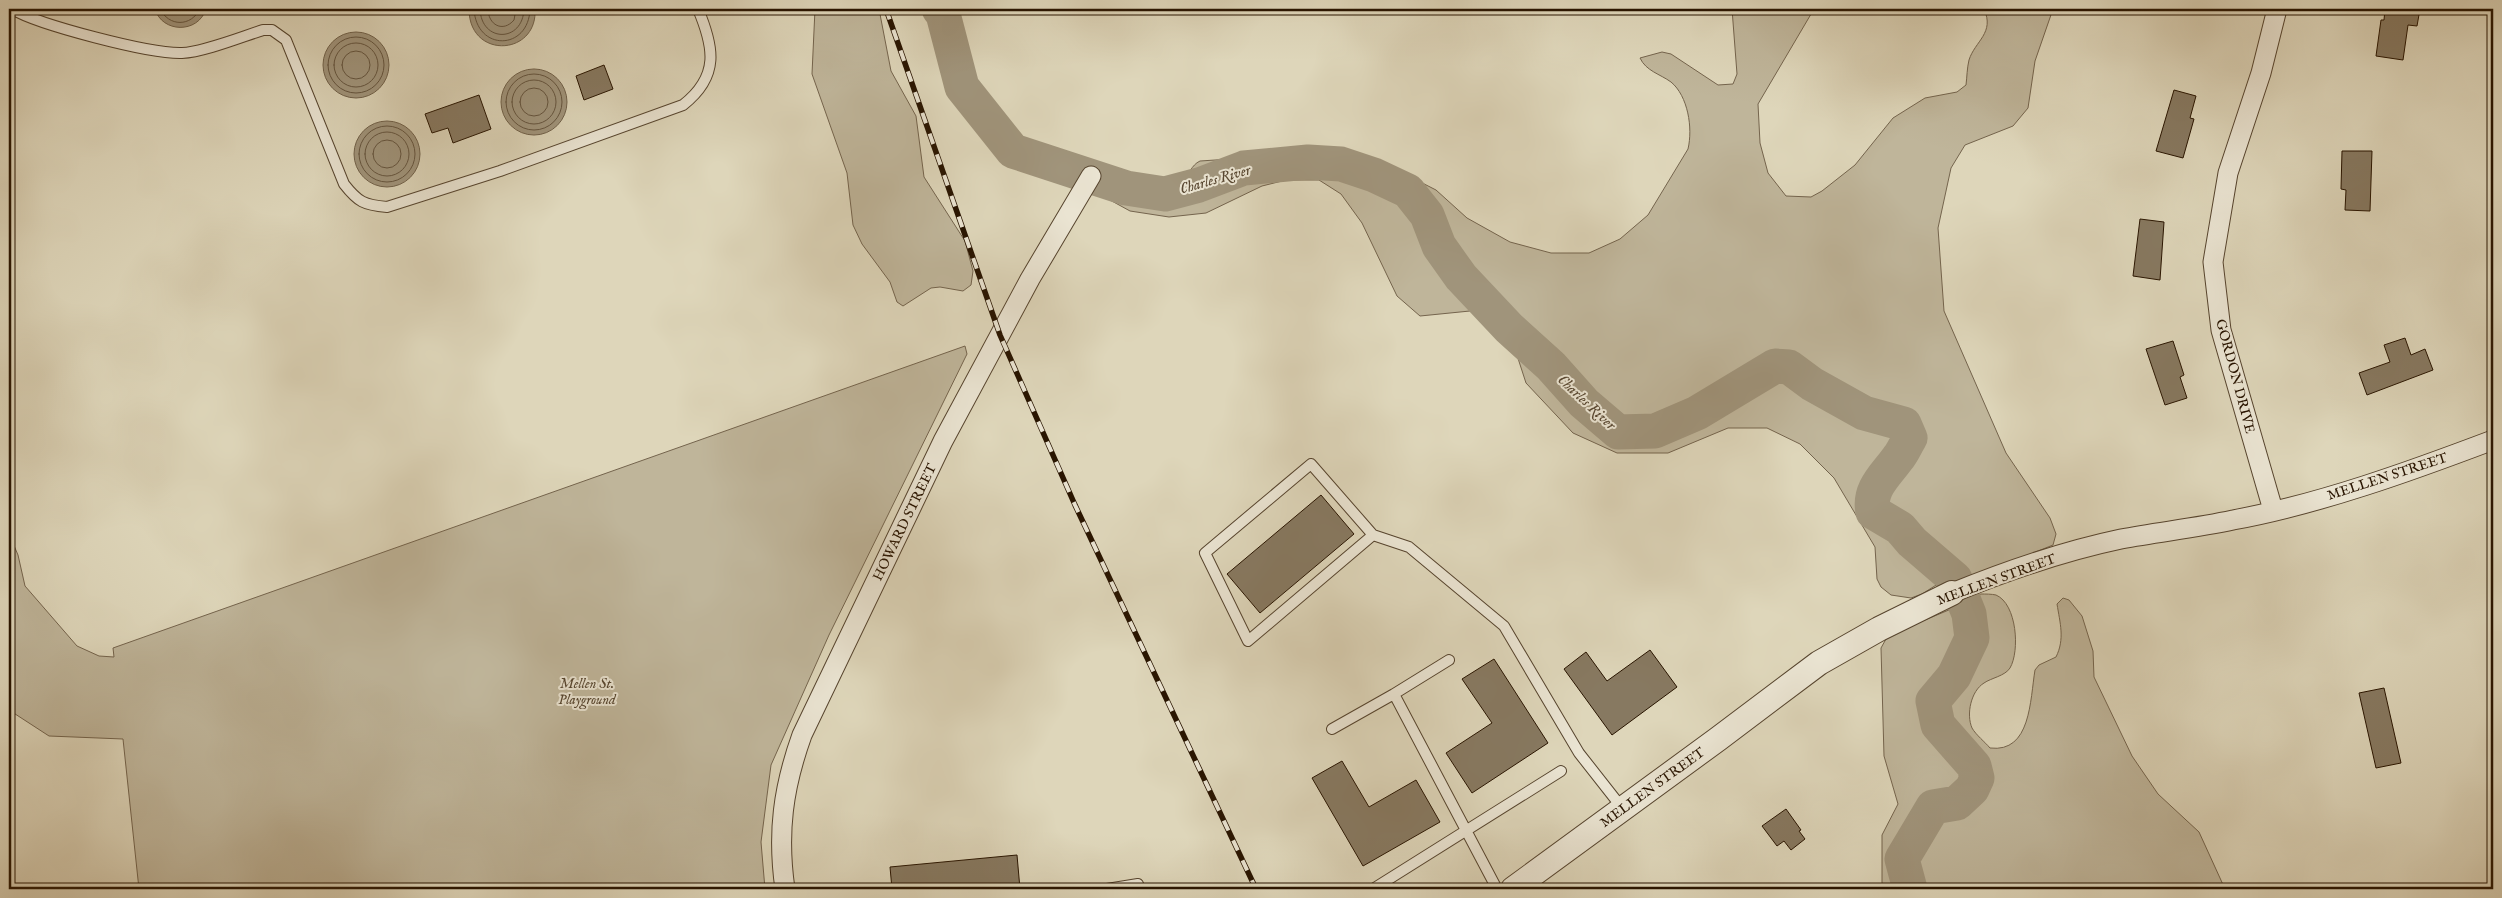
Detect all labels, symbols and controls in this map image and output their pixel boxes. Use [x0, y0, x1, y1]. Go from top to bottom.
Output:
water label: Charles River [1178, 160, 1254, 199]
street label: GORDON DRIVE [2211, 317, 2259, 436]
water label: Charles River [1554, 371, 1620, 435]
street label: MELLEN STREET [2325, 449, 2450, 505]
street label: HOWARD STREET [869, 460, 941, 584]
street label: MELLEN STREET [1934, 550, 2059, 610]
park label: Mellen St. Playground [558, 675, 617, 710]
street label: MELLEN STREET [1597, 743, 1709, 832]

